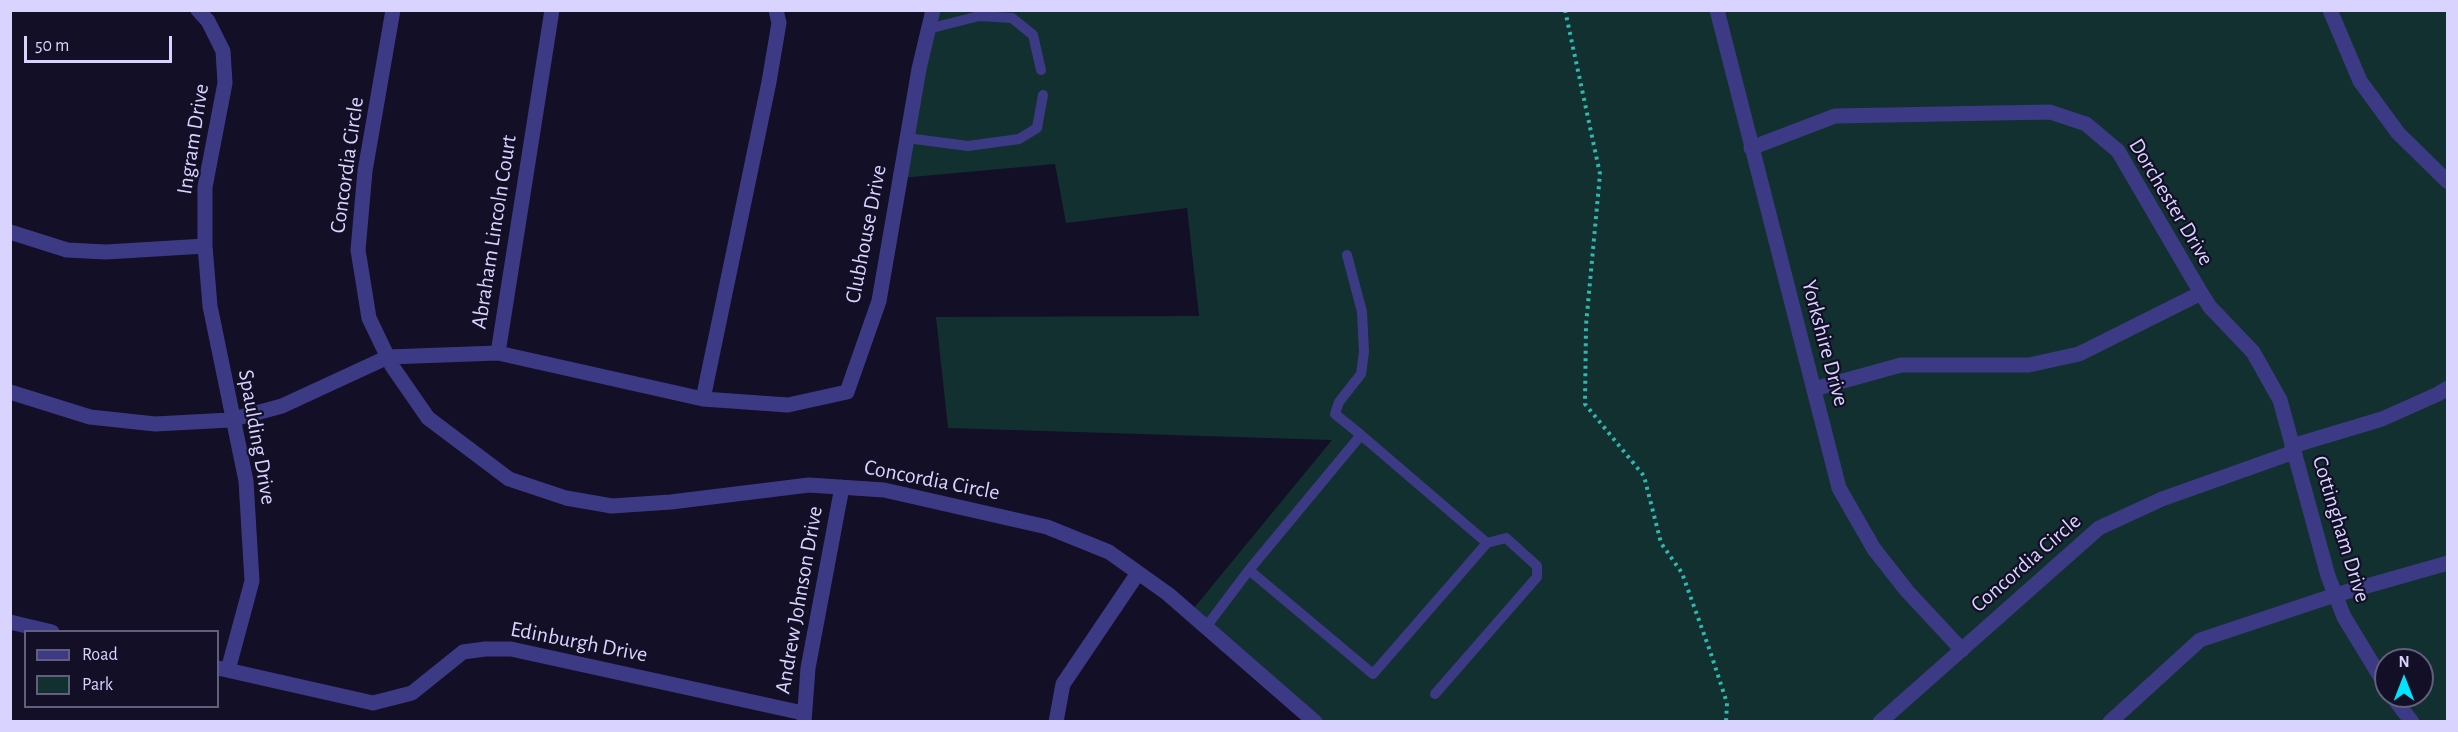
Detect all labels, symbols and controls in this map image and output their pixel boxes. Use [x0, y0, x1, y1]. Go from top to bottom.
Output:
scale bar [27, 24, 176, 62]
text: 50 m [35, 37, 69, 55]
street label: Ingram Drive [171, 82, 215, 196]
street label: Concordia Circle [324, 95, 370, 235]
street label: Abraham Lincoln Court [466, 133, 522, 331]
street label: Dorchester Drive [2123, 134, 2219, 270]
street label: Clubhouse Drive [840, 163, 892, 305]
street label: Yorkshire Drive [1795, 277, 1855, 409]
street label: Spaulding Drive [232, 367, 282, 507]
street label: Cottingham Drive [2306, 453, 2376, 605]
street label: Concordia Circle [862, 454, 1002, 506]
street label: Andrew Johnson Drive [769, 504, 829, 696]
street label: Concordia Circle [1965, 508, 2087, 618]
street label: Edinburgh Drive [508, 616, 650, 668]
legend [24, 630, 219, 708]
text: Road [82, 646, 118, 664]
north arrow [2374, 648, 2434, 708]
text: N [2398, 654, 2410, 670]
text: Park [82, 676, 113, 694]

